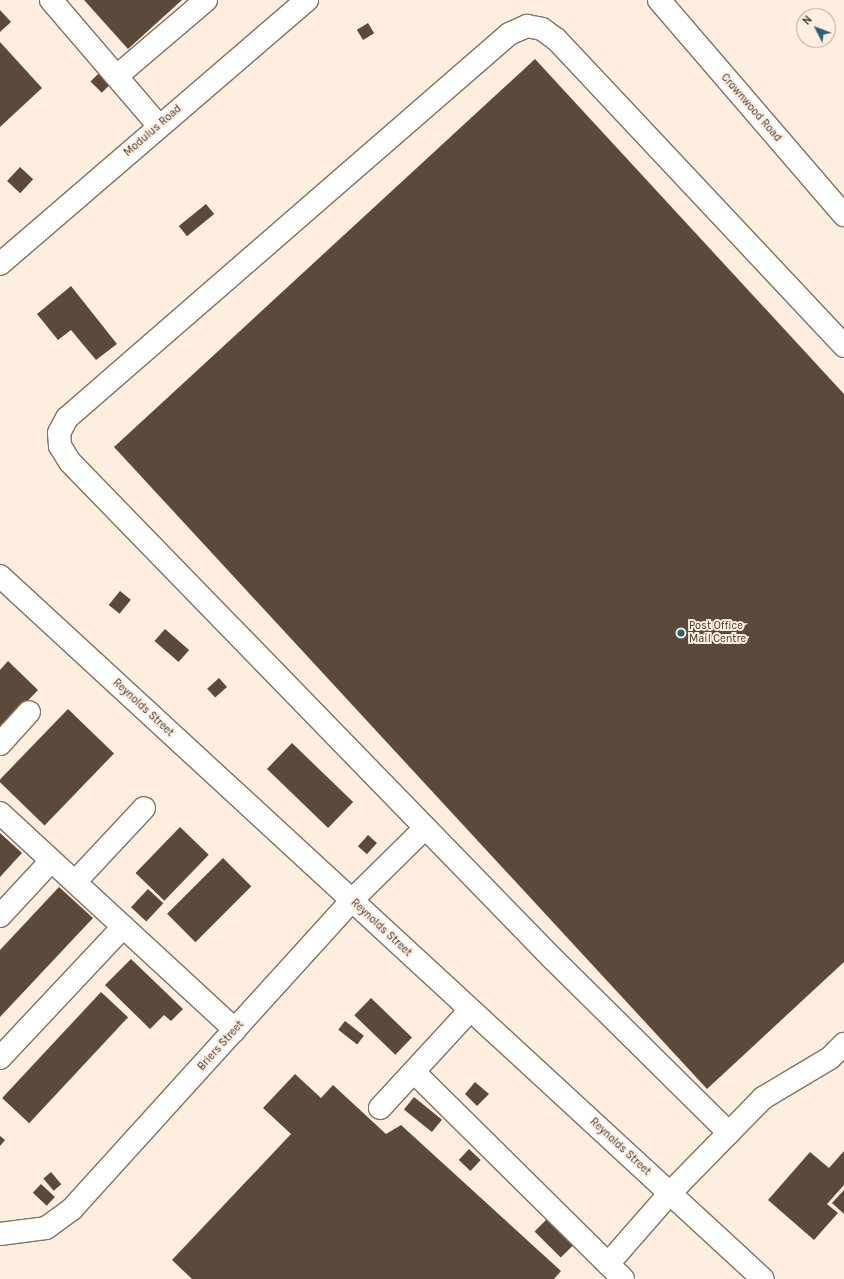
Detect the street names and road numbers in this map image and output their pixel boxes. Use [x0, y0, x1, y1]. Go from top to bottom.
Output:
street label: Crownwood Road [718, 71, 784, 145]
street label: Modulus Road [122, 102, 184, 160]
street label: Reynolds Street [110, 676, 176, 740]
street label: Reynolds Street [348, 896, 414, 960]
street label: Briers Street [195, 1018, 247, 1074]
street label: Reynolds Street [587, 1115, 653, 1179]

